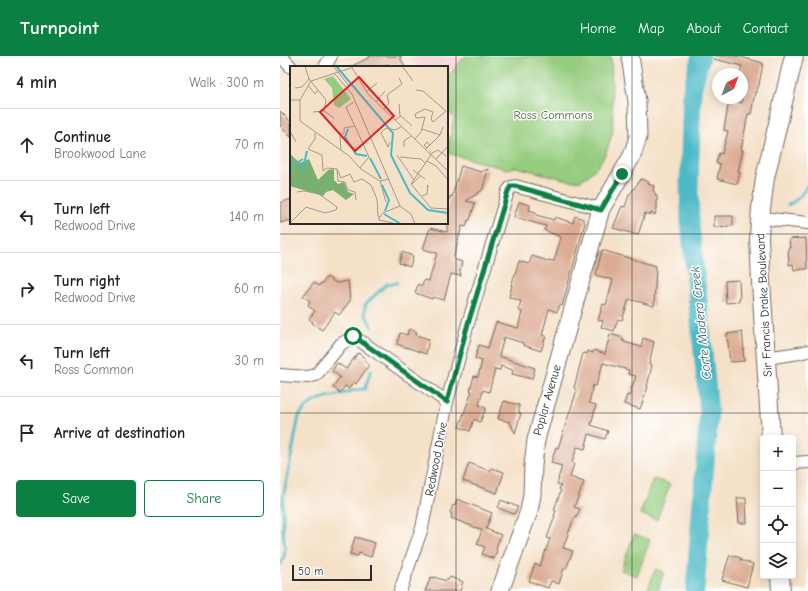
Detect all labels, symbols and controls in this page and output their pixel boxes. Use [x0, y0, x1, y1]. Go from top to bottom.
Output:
text: Turnpoint [20, 17, 99, 39]
text: Home [580, 20, 616, 37]
text: Map [638, 20, 664, 37]
text: About [686, 20, 721, 37]
text: Contact [743, 20, 788, 37]
inset map [290, 66, 448, 224]
north arrow [712, 68, 748, 104]
text: 4 min [16, 73, 57, 92]
text: Walk · 300 m [189, 75, 264, 90]
park label: Ross Commons [514, 108, 592, 122]
text: Continue [54, 128, 111, 146]
icon: ahead [16, 134, 38, 156]
text: 70 m [235, 137, 264, 152]
text: Brookwood Lane [54, 146, 146, 161]
route end [613, 165, 631, 183]
text: Turn left [54, 200, 110, 218]
icon: left [16, 206, 38, 228]
text: 140 m [230, 209, 264, 224]
text: Redwood Drive [54, 218, 136, 233]
street label: Sir Francis Drake Boulevard [753, 233, 775, 377]
water label: Corte Madera Creek [687, 265, 714, 380]
text: Turn right [54, 272, 120, 290]
icon: right [16, 278, 38, 300]
text: 60 m [234, 281, 264, 296]
text: Redwood Drive [54, 290, 136, 305]
route start [344, 327, 362, 345]
text: Turn left [54, 344, 110, 362]
icon: left [16, 350, 38, 372]
text: 30 m [234, 353, 264, 368]
text: Ross Common [54, 362, 134, 377]
street label: Poplar Avenue [530, 363, 564, 437]
street label: Redwood Drive [422, 421, 450, 497]
icon: arrive [16, 422, 38, 444]
text: Arrive at destination [54, 424, 185, 442]
map controls [760, 435, 796, 579]
button: + [760, 435, 796, 471]
button: − [760, 471, 796, 507]
button: Save [16, 480, 136, 517]
button: Share [144, 480, 264, 517]
button: locate [760, 507, 796, 543]
button: layers [760, 543, 796, 579]
scale bar [292, 563, 372, 582]
text: 50 m [298, 565, 323, 578]

